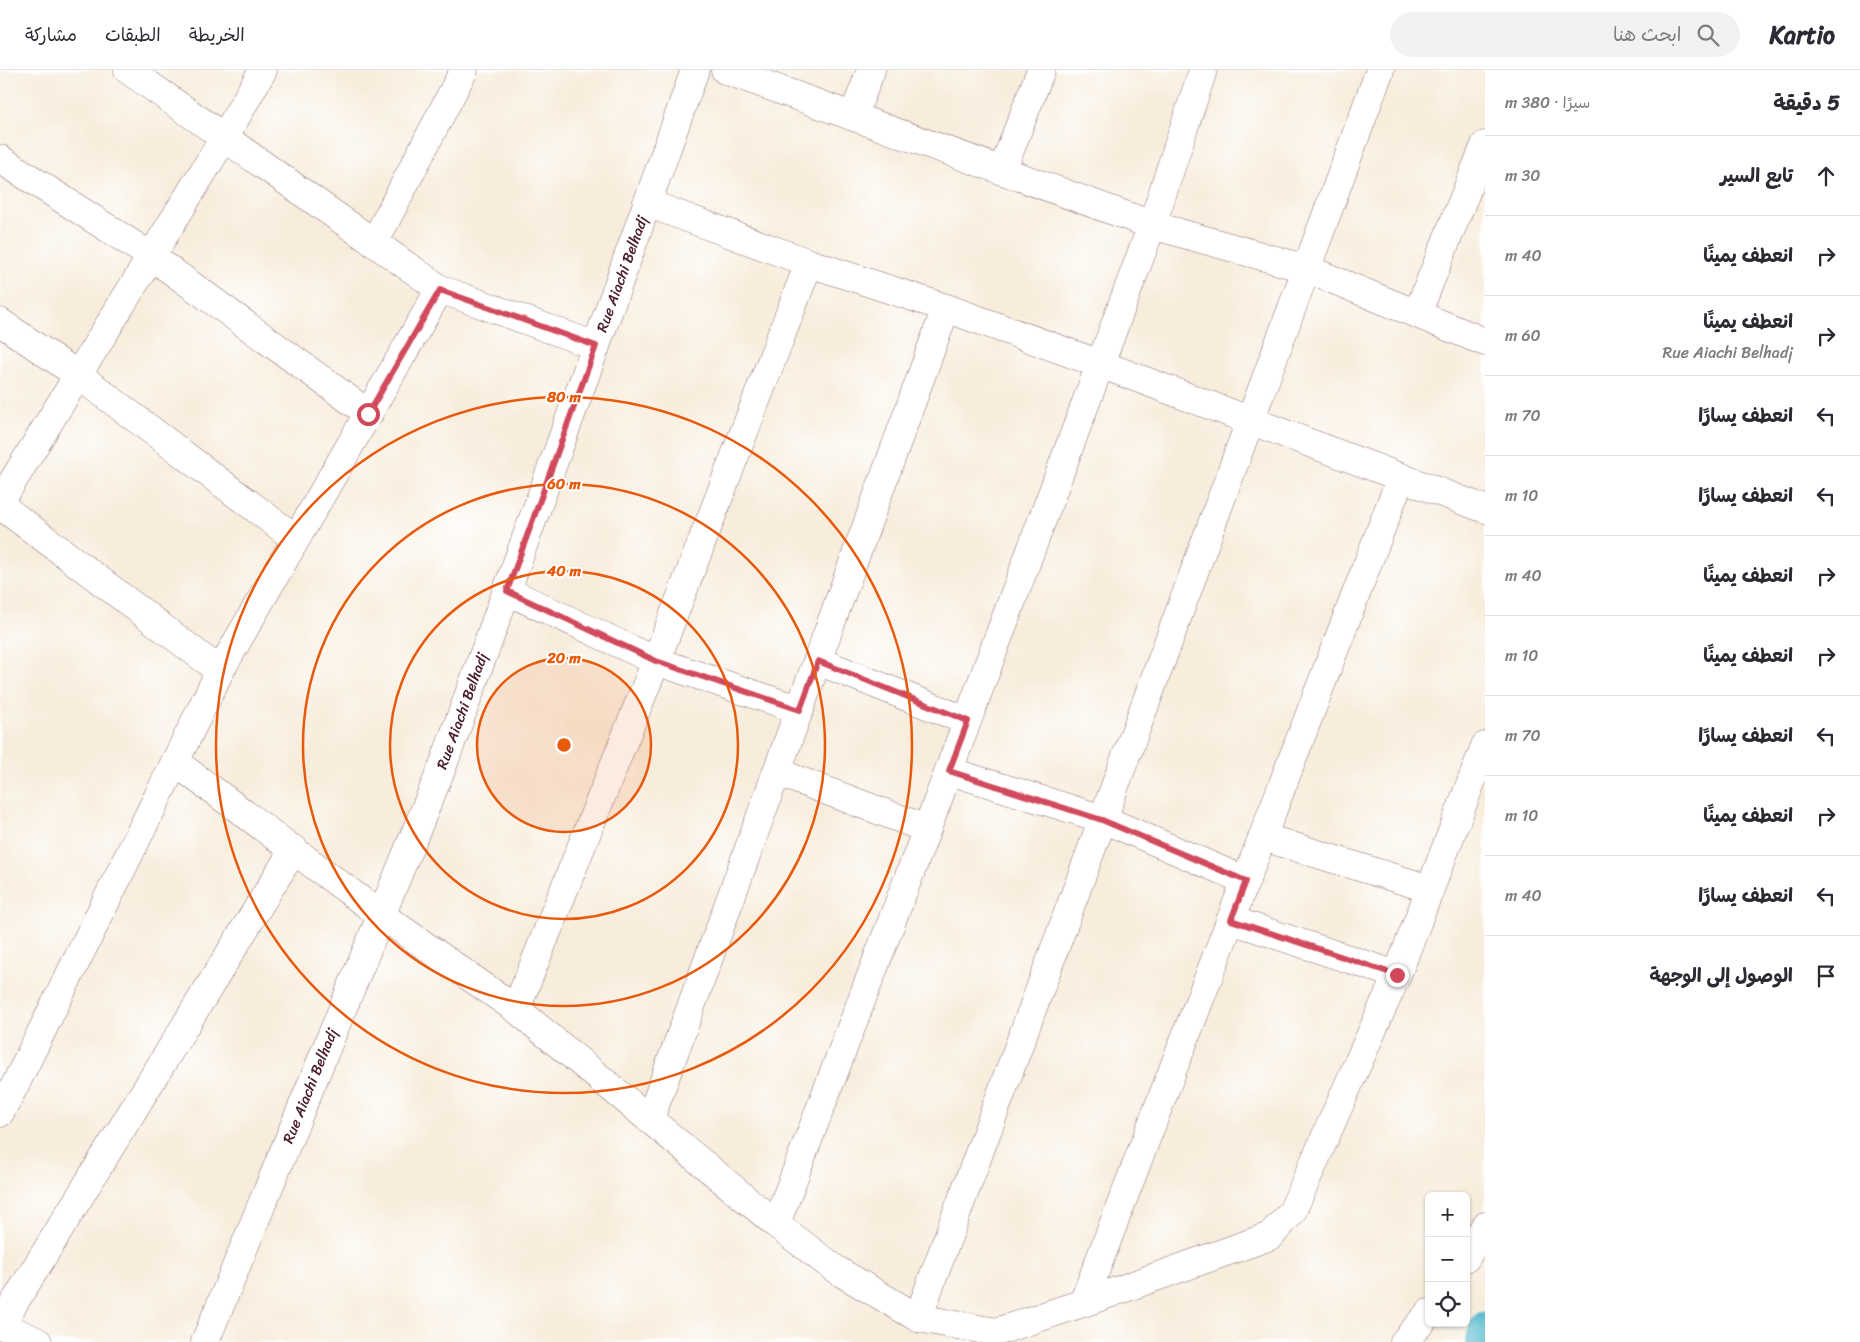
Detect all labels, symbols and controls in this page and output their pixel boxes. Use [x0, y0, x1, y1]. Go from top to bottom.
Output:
search box [1390, 12, 1740, 57]
text: Kartio [1770, 14, 1835, 56]
text: ابحث هنا [1613, 18, 1682, 51]
text: مشاركة [25, 19, 77, 51]
text: الطبقات [105, 19, 161, 51]
text: الخريطة [189, 19, 245, 51]
icon: search [1694, 21, 1722, 49]
text: 5 دقيقة [1773, 84, 1840, 122]
text: سيرًا · 380 m [1505, 88, 1590, 117]
text: تابع السير [1720, 159, 1793, 192]
text: 30 m [1505, 161, 1540, 190]
icon: ahead [1812, 162, 1840, 190]
street label: Rue Aiachi Belhadj [589, 212, 655, 336]
text: انعطف يمينًا [1703, 239, 1793, 272]
text: 40 m [1505, 241, 1542, 270]
icon: right [1812, 242, 1840, 270]
text: انعطف يمينًا [1703, 305, 1793, 338]
text: 60 m [1505, 321, 1541, 350]
icon: right [1812, 322, 1840, 350]
text: Rue Aiachi Belhadj [1663, 338, 1793, 367]
text: 80 m [546, 384, 581, 410]
text: انعطف يسارًا [1698, 399, 1793, 432]
text: 70 m [1505, 401, 1541, 430]
icon: left [1812, 402, 1840, 430]
route start [357, 403, 380, 426]
text: 60 m [546, 471, 581, 497]
text: انعطف يسارًا [1698, 479, 1793, 512]
text: 10 m [1505, 481, 1538, 510]
icon: left [1812, 482, 1840, 510]
text: 40 m [546, 558, 582, 584]
text: انعطف يمينًا [1703, 559, 1793, 592]
text: 40 m [1505, 561, 1542, 590]
icon: right [1812, 562, 1840, 590]
text: انعطف يمينًا [1703, 639, 1793, 672]
text: 10 m [1505, 641, 1538, 670]
icon: right [1812, 642, 1840, 670]
text: 20 m [546, 645, 581, 671]
street label: Rue Aiachi Belhadj [429, 649, 495, 773]
text: انعطف يسارًا [1698, 719, 1793, 752]
text: 70 m [1505, 721, 1541, 750]
icon: left [1812, 722, 1840, 750]
centre of rings [555, 736, 573, 754]
text: انعطف يمينًا [1703, 799, 1793, 832]
text: 10 m [1505, 801, 1538, 830]
icon: right [1812, 802, 1840, 830]
text: انعطف يسارًا [1698, 879, 1793, 912]
text: 40 m [1505, 881, 1542, 910]
icon: left [1812, 882, 1840, 910]
text: الوصول إلى الوجهة [1650, 959, 1793, 992]
icon: arrive [1812, 962, 1840, 990]
route end [1386, 964, 1409, 987]
street label: Rue Aiachi Belhadj [275, 1024, 345, 1148]
map controls [1425, 1192, 1470, 1327]
button: + [1425, 1192, 1470, 1237]
button: − [1425, 1237, 1470, 1282]
button: locate [1425, 1282, 1470, 1327]

